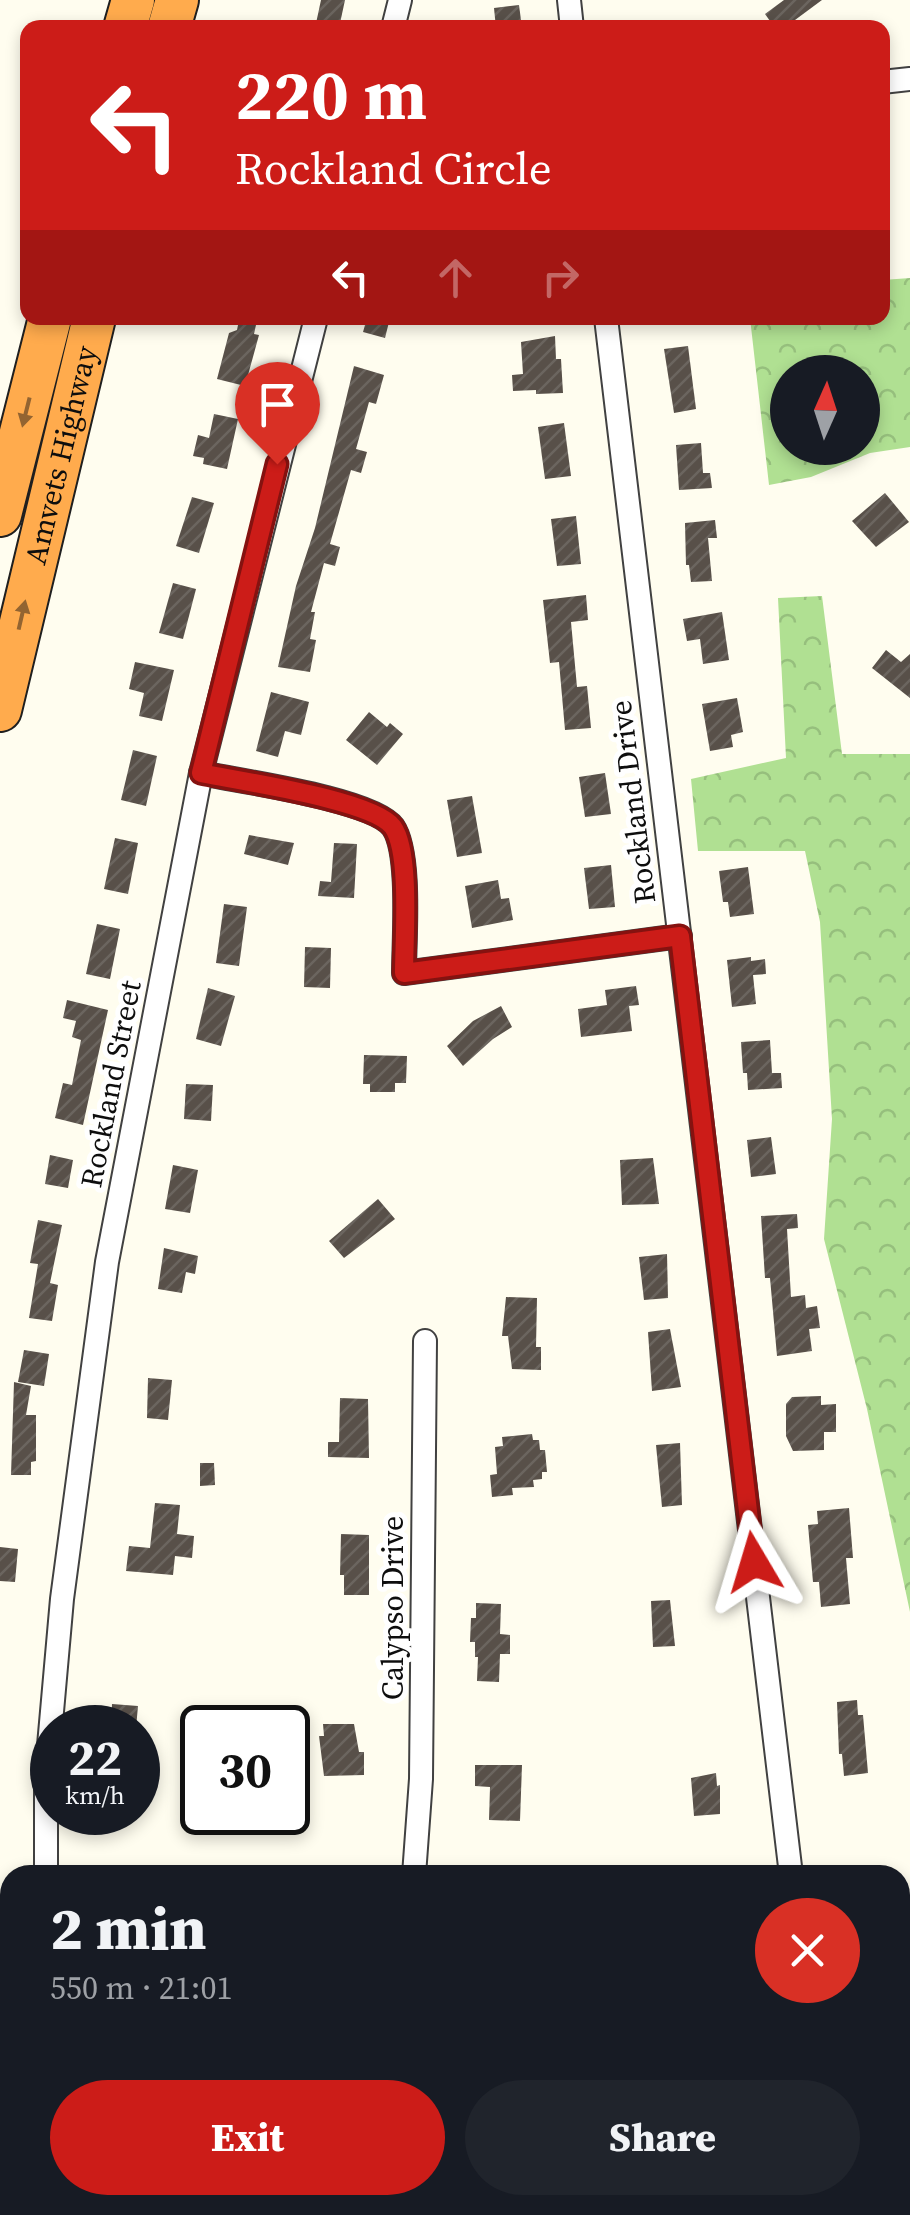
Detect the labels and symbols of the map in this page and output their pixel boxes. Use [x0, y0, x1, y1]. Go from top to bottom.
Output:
street label: Amvets Highway [15, 341, 107, 569]
north arrow [770, 355, 880, 465]
pin [235, 362, 320, 465]
one-way arrow [18, 397, 34, 428]
one-way arrow [15, 599, 30, 630]
street label: Rockland Drive [600, 698, 665, 906]
street label: Rockland Street [70, 977, 151, 1191]
position arrow [702, 1510, 806, 1614]
street label: Calypso Drive [372, 1516, 413, 1700]
speed limit sign: 30 [180, 1705, 310, 1835]

